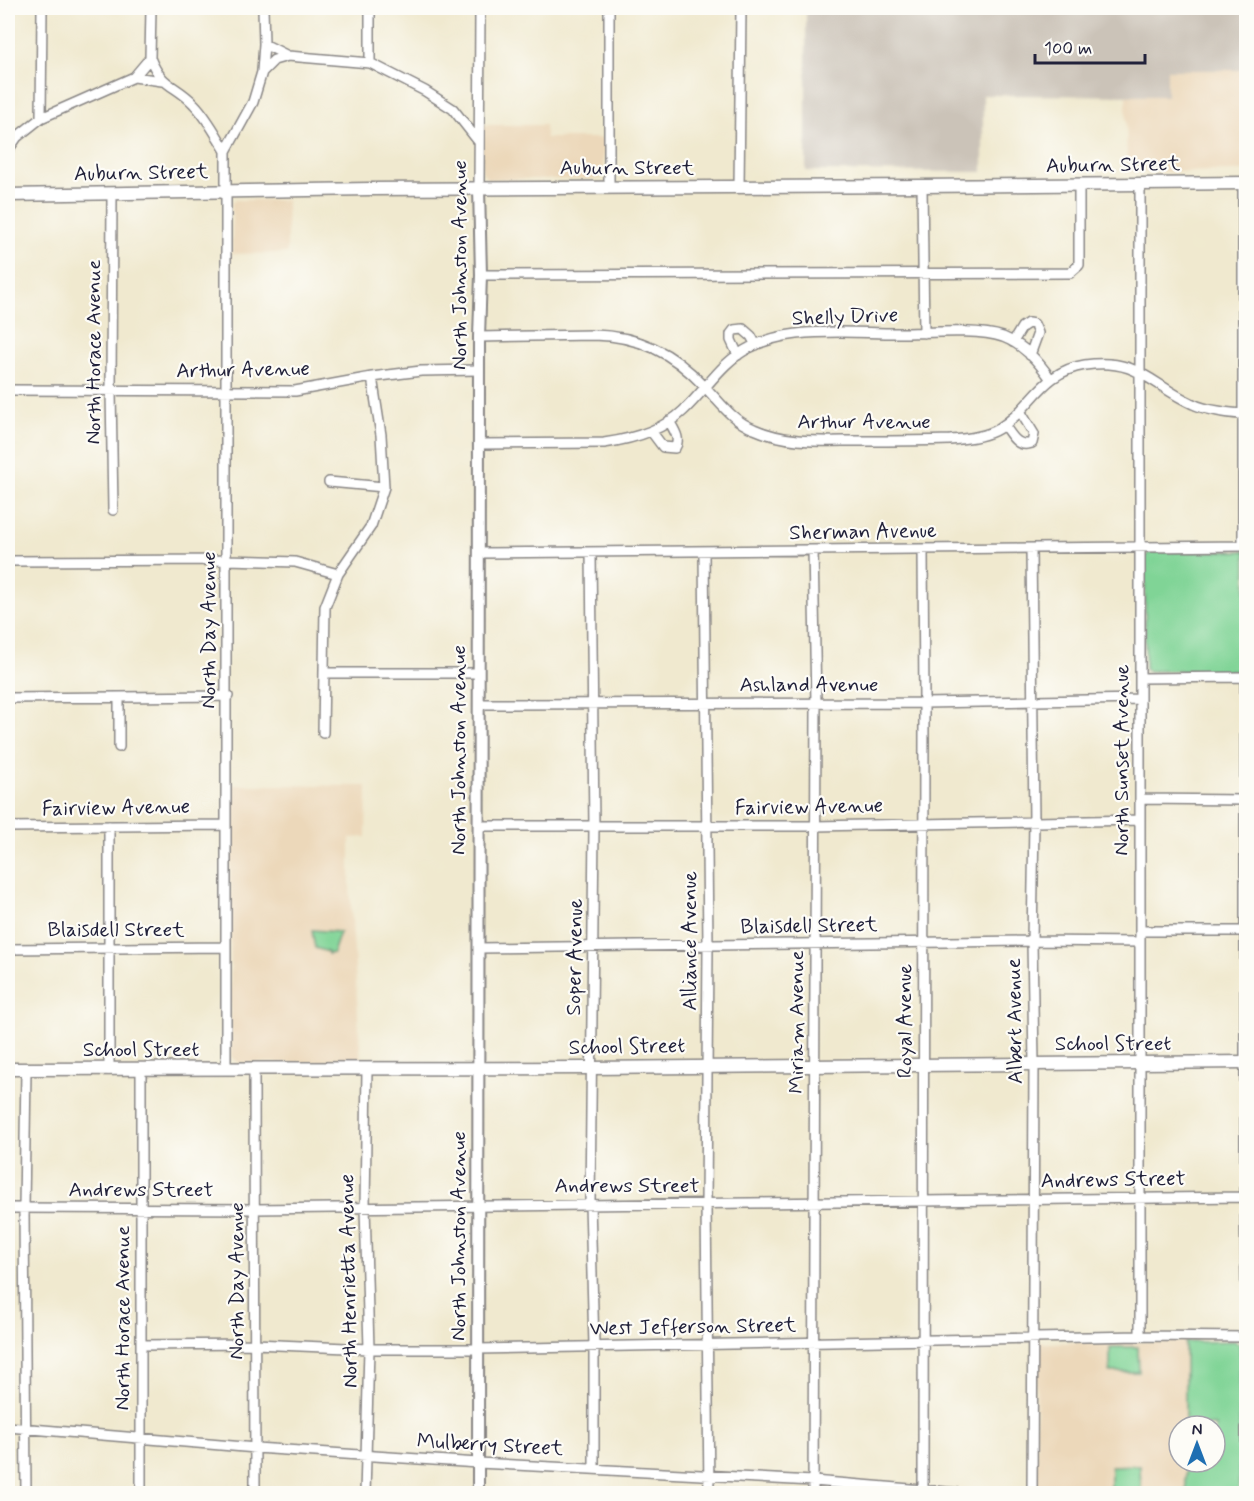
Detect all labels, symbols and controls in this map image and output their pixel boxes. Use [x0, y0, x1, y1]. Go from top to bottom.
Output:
scale bar [1035, 27, 1144, 65]
text: 100 m [1044, 37, 1092, 61]
street label: Auburn Street [1046, 150, 1181, 180]
street label: Auburn Street [560, 154, 695, 182]
street label: Auburn Street [74, 158, 209, 188]
street label: North Johnston Avenue [446, 160, 474, 370]
street label: North Horace Avenue [80, 259, 108, 445]
street label: Shelly Drive [791, 301, 899, 333]
street label: Arthur Avenue [176, 355, 310, 385]
street label: Arthur Avenue [797, 408, 931, 436]
street label: Sherman Avenue [789, 517, 937, 547]
street label: North Day Avenue [195, 551, 223, 709]
street label: North Johnston Avenue [445, 645, 473, 855]
street label: North Sunset Avenue [1108, 664, 1136, 856]
street label: Ashland Avenue [740, 671, 878, 699]
street label: Fairview Avenue [735, 792, 883, 822]
street label: Fairview Avenue [42, 793, 190, 823]
street label: Alliance Avenue [676, 871, 704, 1011]
street label: Soper Avenue [560, 898, 590, 1016]
street label: Blaisdell Street [740, 911, 878, 941]
street label: Blaisdell Street [47, 916, 185, 944]
street label: Miriam Avenue [783, 950, 811, 1094]
street label: Albert Avenue [1000, 958, 1030, 1084]
street label: Royal Avenue [891, 964, 919, 1078]
street label: School Street [1055, 1030, 1171, 1058]
street label: School Street [568, 1032, 686, 1062]
street label: School Street [83, 1036, 199, 1064]
street label: North Johnston Avenue [445, 1131, 473, 1341]
street label: Andrews Street [1040, 1165, 1186, 1195]
street label: Andrews Street [555, 1172, 700, 1200]
street label: North Henrietta Avenue [333, 1174, 365, 1388]
street label: Andrews Street [69, 1176, 214, 1204]
street label: North Day Avenue [223, 1202, 251, 1360]
street label: North Horace Avenue [109, 1225, 137, 1411]
street label: West Jefferson Street [589, 1311, 797, 1343]
north arrow [1167, 1414, 1227, 1474]
text: N [1192, 1420, 1202, 1441]
street label: Mulberry Street [416, 1427, 564, 1463]

